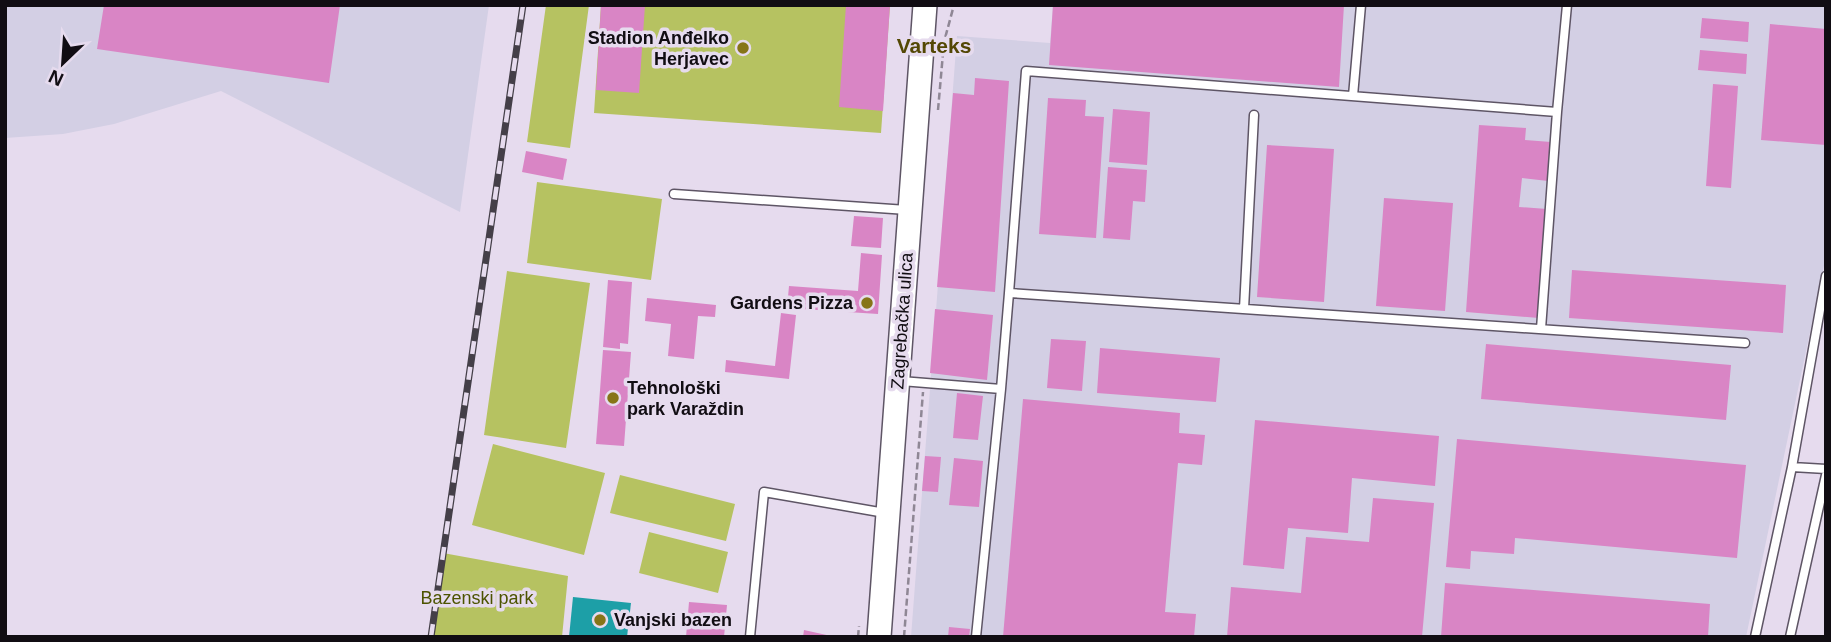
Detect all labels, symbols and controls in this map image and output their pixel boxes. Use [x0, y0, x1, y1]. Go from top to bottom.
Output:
north arrow [28, 28, 98, 98]
place label: Stadion Anđelko Herjavec [588, 28, 729, 69]
district label: Varteks [897, 34, 971, 57]
marker: Stadion Anđelko Herjavec [735, 40, 751, 56]
text: N [45, 66, 67, 90]
street label: Zagrebačka ulica [887, 251, 917, 390]
place label: Gardens Pizza [730, 293, 854, 313]
marker: Gardens Pizza [859, 295, 875, 311]
place label: Tehnološki park Varaždin [627, 378, 744, 419]
marker: Tehnološki park Varaždin [605, 390, 621, 406]
park label: Bazenski park [420, 588, 535, 608]
place label: Vanjski bazen [614, 610, 732, 630]
marker: Vanjski bazen [592, 612, 608, 628]

